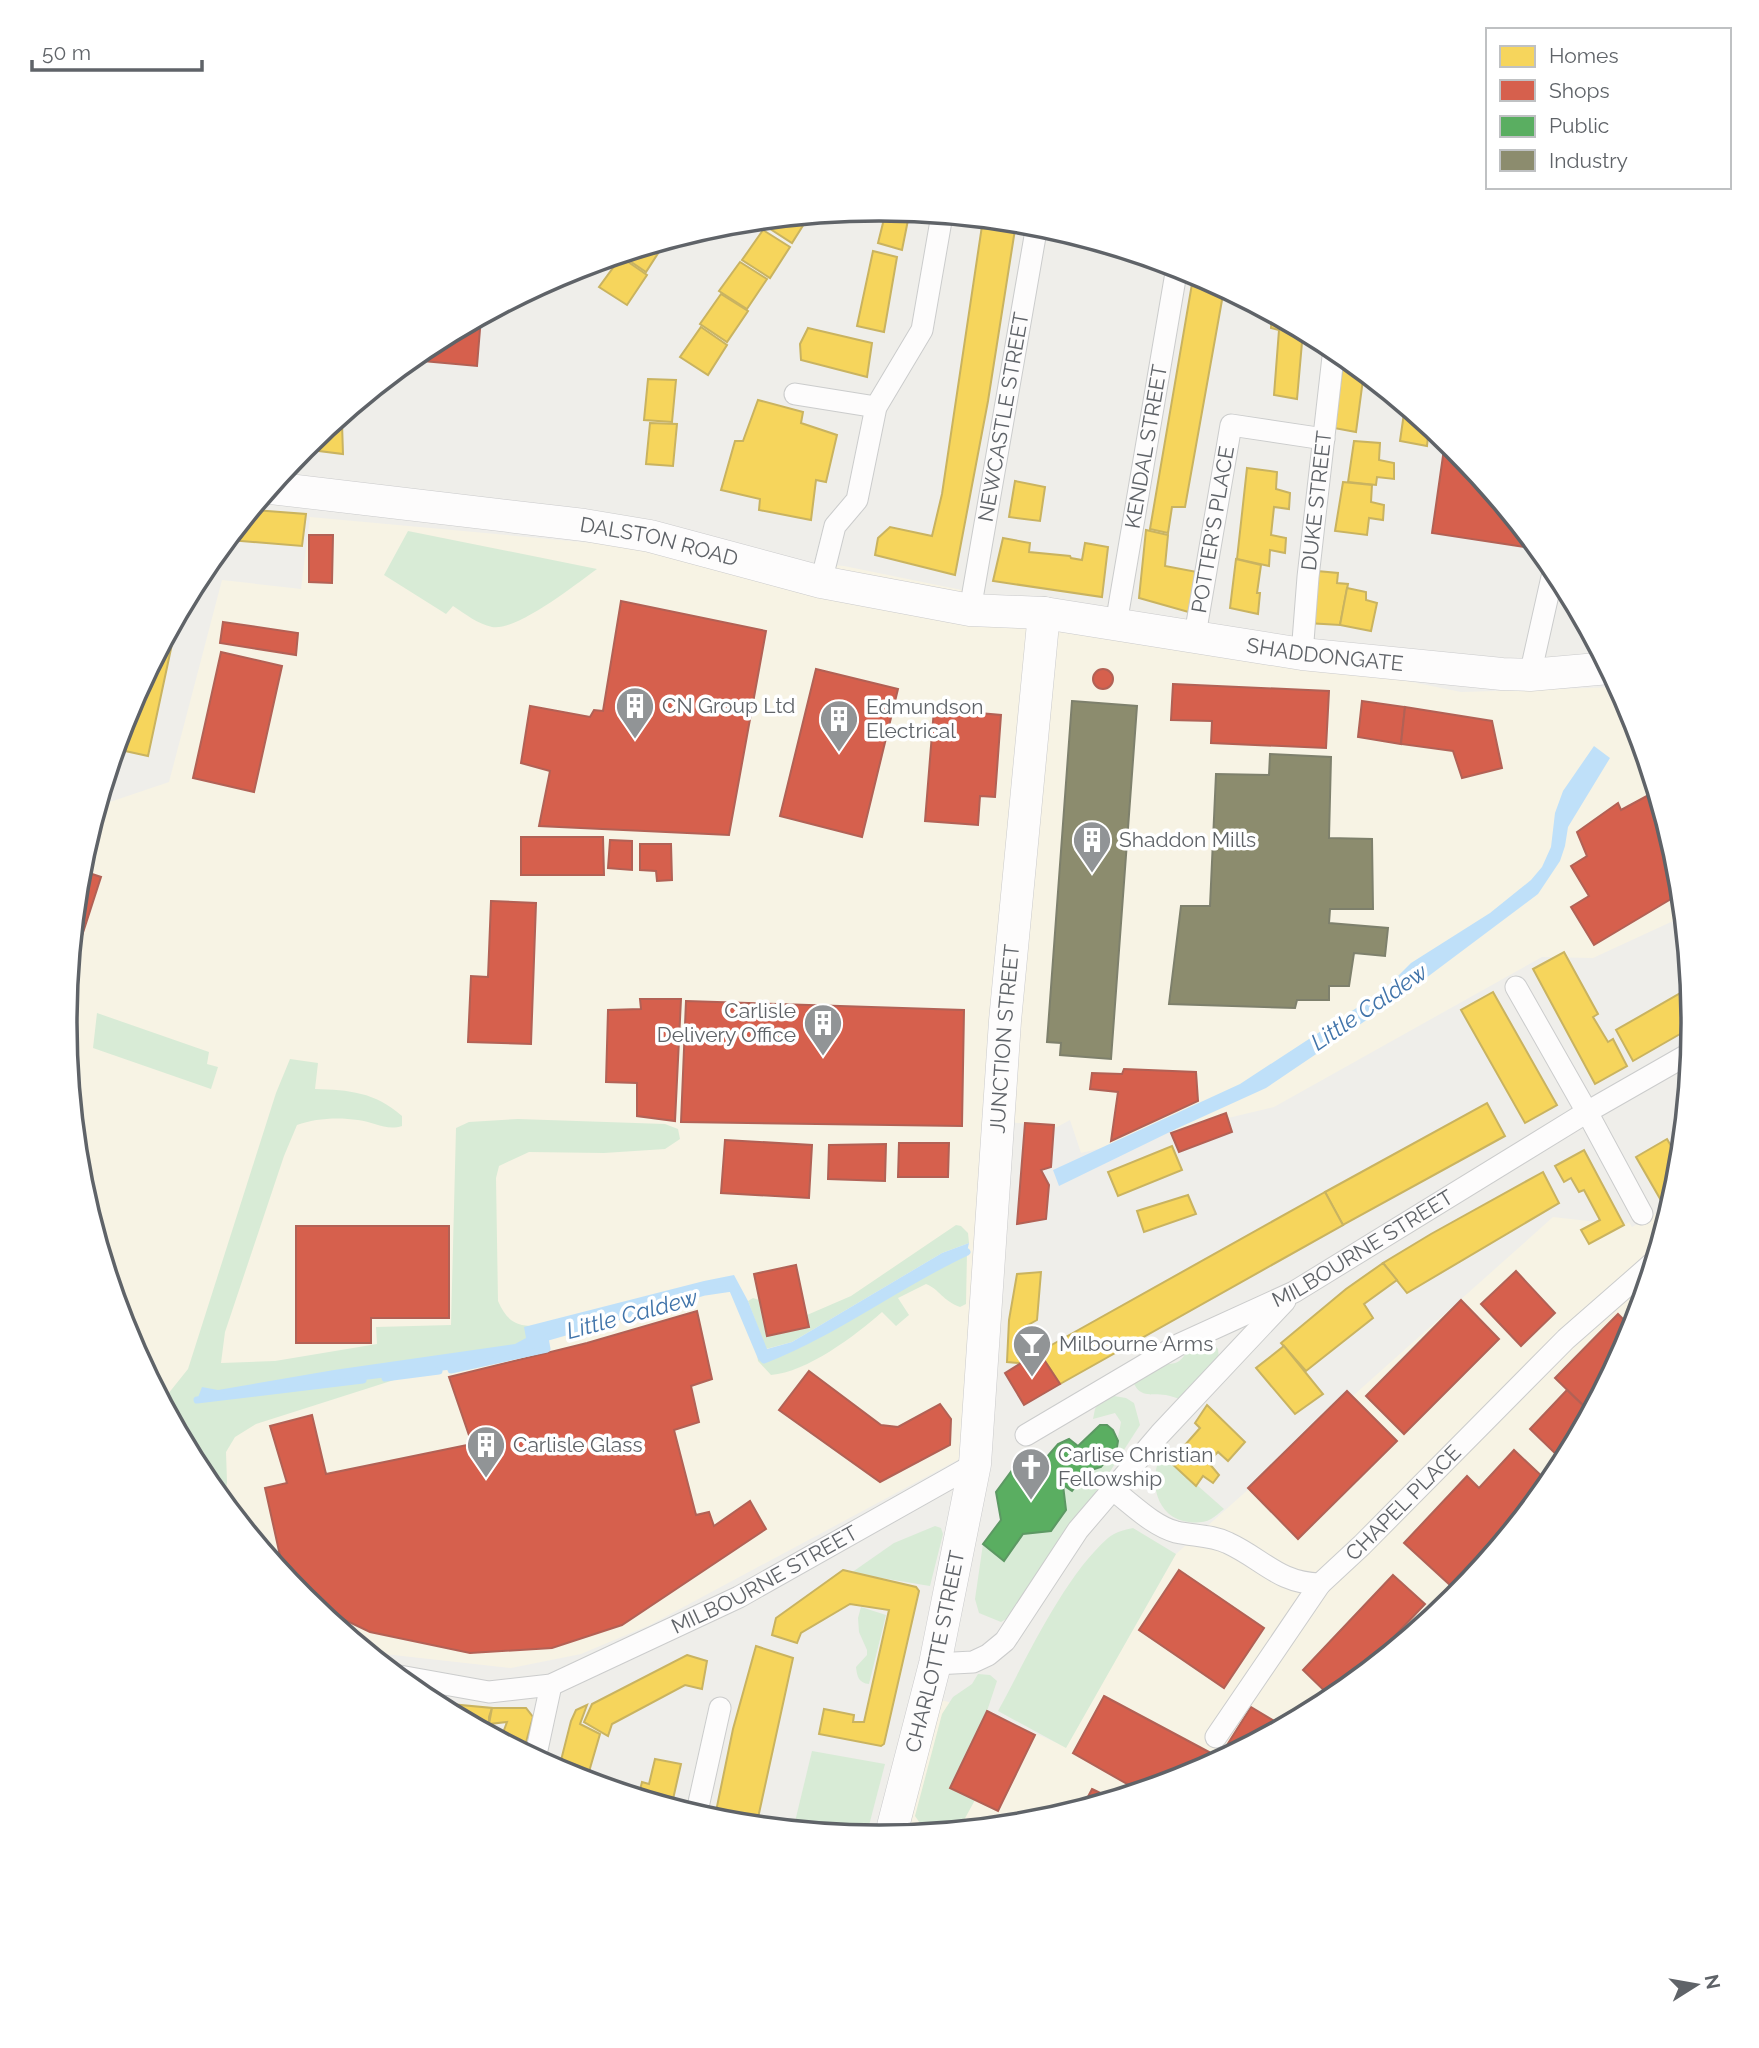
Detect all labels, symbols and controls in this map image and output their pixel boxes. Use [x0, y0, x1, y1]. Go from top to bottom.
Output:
scale bar [32, 28, 201, 72]
legend [1486, 28, 1731, 189]
text: 50 m [42, 40, 91, 65]
text: Homes [1549, 43, 1619, 68]
text: Shops [1549, 78, 1610, 103]
text: Public [1549, 113, 1609, 138]
text: Industry [1549, 148, 1628, 173]
street label: NEWCASTLE STREET [973, 310, 1034, 523]
street label: KENDAL STREET [1120, 362, 1172, 530]
street label: DUKE STREET [1296, 429, 1337, 572]
street label: POTTER'S PLACE [1186, 444, 1239, 615]
street label: DALSTON ROAD [578, 512, 741, 571]
street label: SHADDONGATE [1245, 632, 1405, 676]
building icon: CN Group Ltd [614, 685, 656, 740]
place label: CN Group Ltd [662, 693, 795, 718]
place label: Edmundson Electrical [866, 694, 984, 743]
building icon: Edmundson Electrical [818, 698, 860, 753]
building icon: Shaddon Mills [1071, 819, 1113, 874]
place label: Shaddon Mills [1119, 827, 1256, 852]
street label: JUNCTION STREET [984, 943, 1024, 1134]
water label: Little Caldew [1305, 957, 1433, 1055]
place label: Carlisle Delivery Office [657, 998, 796, 1047]
building icon: Carlisle Delivery Office [802, 1002, 844, 1057]
street label: MILBOURNE STREET [1268, 1184, 1458, 1312]
water label: Little Caldew [563, 1283, 701, 1344]
bar icon: Milbourne Arms [1011, 1323, 1053, 1378]
place label: Milbourne Arms [1059, 1331, 1213, 1356]
building icon: Carlisle Glass [465, 1424, 507, 1479]
place label: Carlisle Glass [513, 1432, 643, 1457]
street label: CHAPEL PLACE [1340, 1440, 1466, 1566]
place label: Carlise Christian Fellowship [1058, 1442, 1213, 1491]
church icon: Carlise Christian Fellowship [1010, 1446, 1052, 1501]
street label: MILBOURNE STREET [667, 1520, 862, 1639]
street label: CHARLOTTE STREET [900, 1548, 969, 1755]
north arrow [1661, 1950, 1731, 2020]
text: N [1701, 1973, 1725, 1991]

